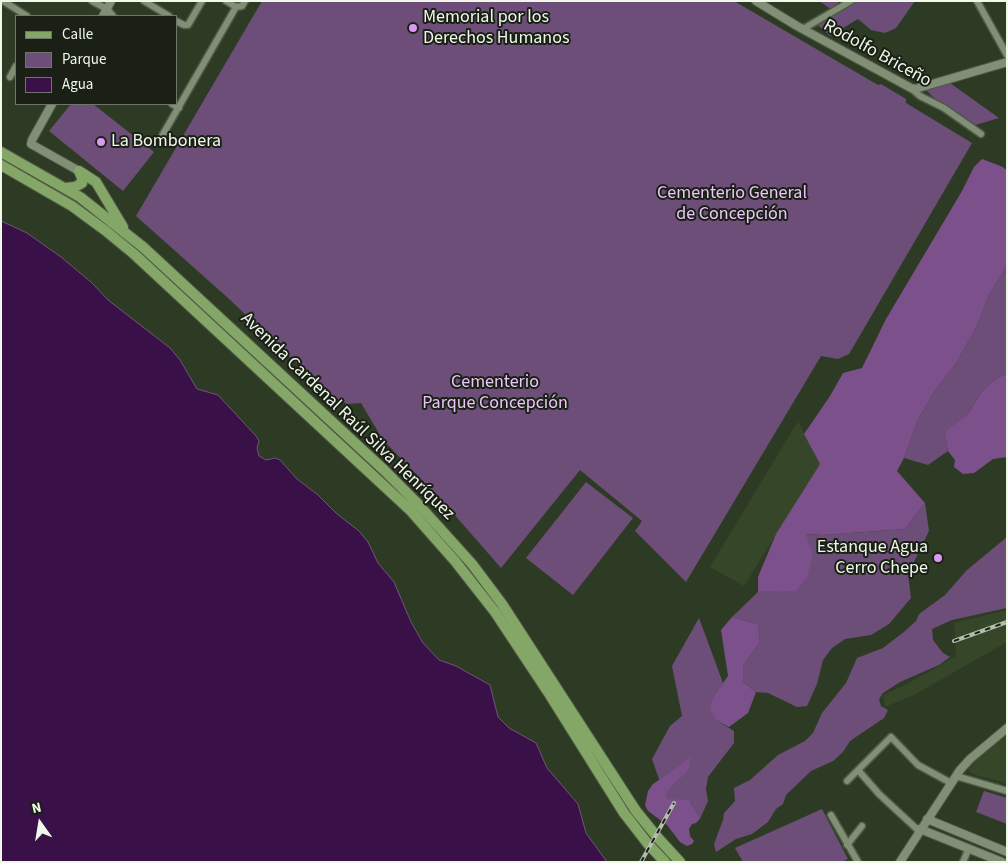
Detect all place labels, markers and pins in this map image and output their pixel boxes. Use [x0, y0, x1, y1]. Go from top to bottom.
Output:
place label: Memorial por los Derechos Humanos [423, 7, 569, 50]
marker: Memorial por los Derechos Humanos [407, 22, 419, 34]
place label: La Bombonera [111, 131, 221, 153]
marker: La Bombonera [95, 136, 107, 148]
place label: Estanque Agua Cerro Chepe [817, 537, 928, 580]
marker: Estanque Agua Cerro Chepe [932, 552, 944, 564]

